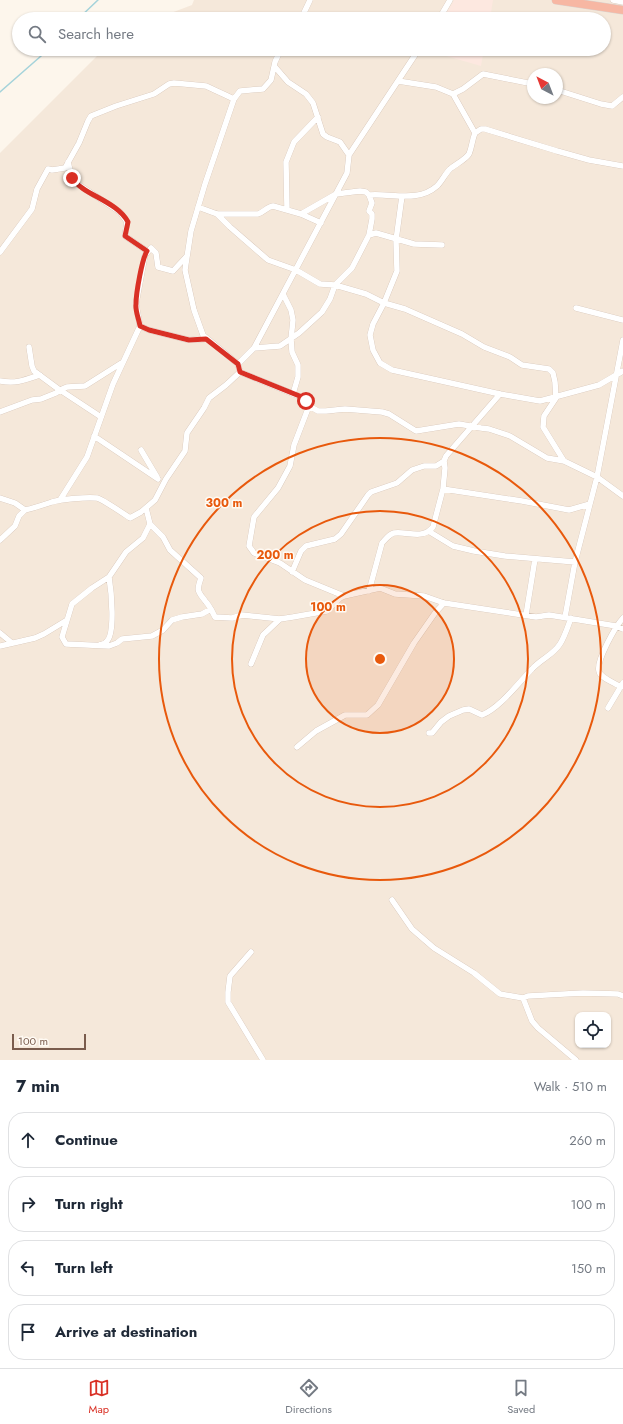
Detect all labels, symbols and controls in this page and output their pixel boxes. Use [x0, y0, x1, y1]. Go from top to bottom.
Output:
search box [12, 12, 611, 56]
icon: search [26, 23, 48, 45]
text: Search here [58, 23, 134, 45]
north arrow [527, 68, 563, 104]
route end [63, 169, 81, 187]
route start [297, 392, 315, 410]
text: 300 m [206, 494, 243, 512]
text: 200 m [256, 546, 294, 564]
text: 100 m [310, 598, 346, 616]
centre of rings [373, 652, 387, 666]
map controls [575, 1012, 611, 1048]
button: locate [575, 1012, 611, 1048]
scale bar [12, 1032, 86, 1051]
text: 100 m [18, 1033, 48, 1049]
text: 7 min [16, 1074, 60, 1098]
text: Walk · 510 m [534, 1077, 607, 1096]
icon: ahead [17, 1129, 39, 1151]
text: Continue [55, 1129, 118, 1151]
text: 260 m [569, 1131, 606, 1150]
icon: right [17, 1193, 39, 1215]
text: Turn right [55, 1193, 123, 1215]
text: 100 m [571, 1195, 606, 1214]
icon: left [17, 1257, 39, 1279]
text: Turn left [55, 1257, 113, 1279]
text: 150 m [571, 1259, 606, 1278]
icon: arrive [17, 1321, 39, 1343]
text: Arrive at destination [55, 1321, 197, 1343]
tab: Map [88, 1377, 110, 1417]
tab: Directions [285, 1377, 332, 1417]
tab: Saved [507, 1377, 535, 1417]

